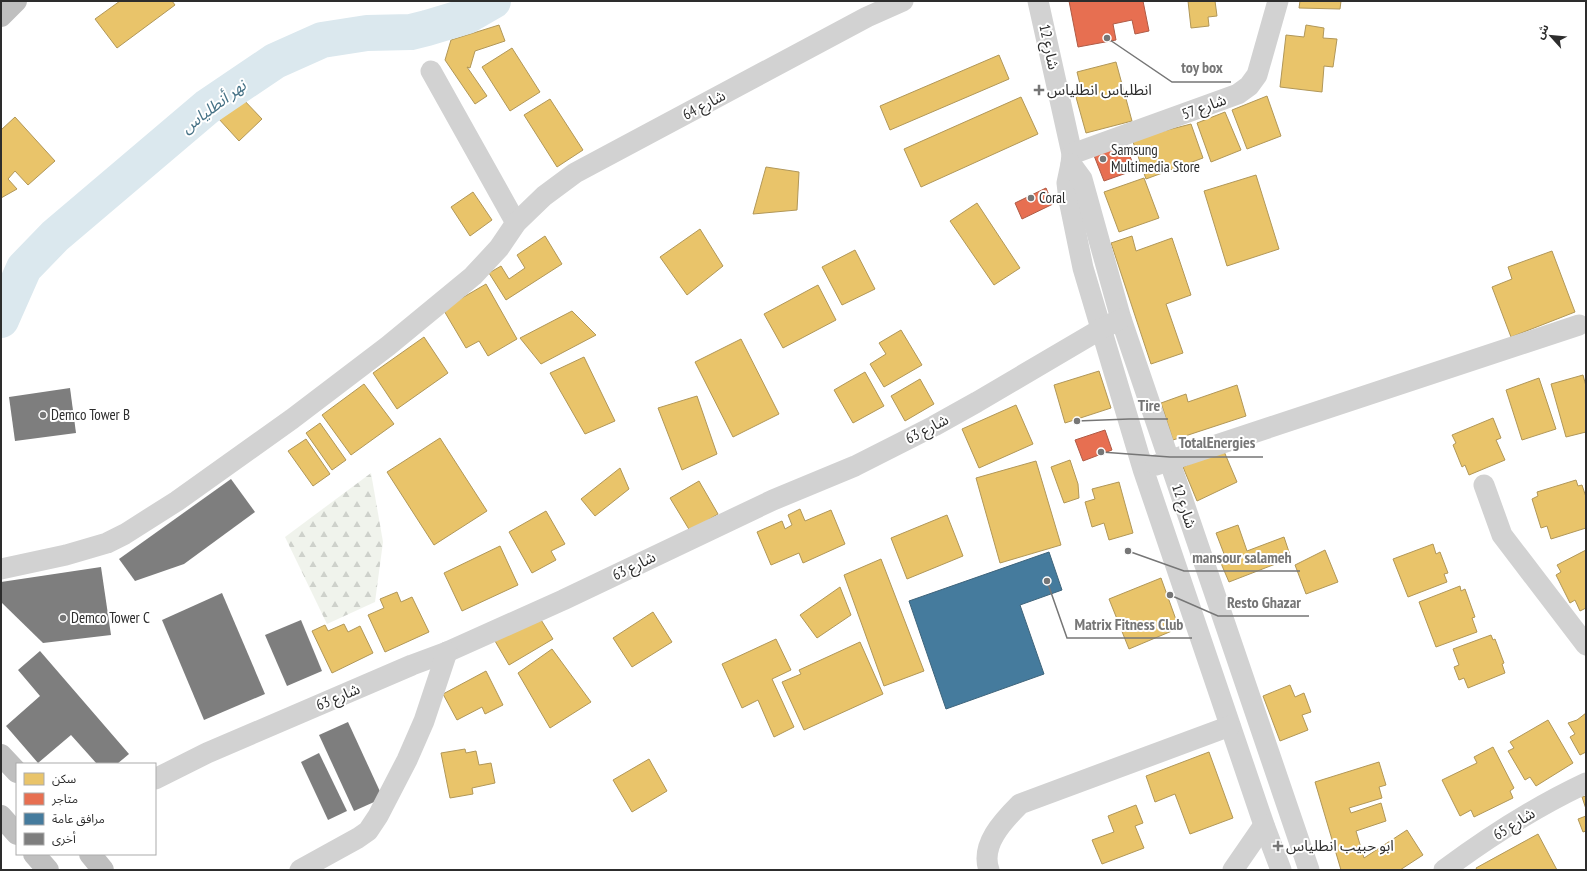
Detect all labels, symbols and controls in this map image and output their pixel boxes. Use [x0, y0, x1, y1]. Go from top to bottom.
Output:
north arrow [1531, 16, 1571, 56]
street label: شارع 12 [1032, 22, 1064, 72]
text: ش [1532, 22, 1552, 41]
callout: toy box [1172, 54, 1231, 82]
text: toy box [1181, 57, 1223, 77]
water label: نهر أنطلياس [176, 74, 251, 137]
place label: انطلياس انطلياس [1047, 80, 1152, 99]
street label: شارع 64 [679, 85, 730, 126]
marker: انطلياس انطلياس [1034, 85, 1044, 95]
street label: شارع 57 [1179, 90, 1230, 126]
place label: Samsung Multimedia Store [1111, 140, 1200, 176]
marker: Samsung Multimedia Store [1098, 154, 1108, 164]
place label: Coral [1039, 188, 1066, 207]
marker: Coral [1026, 193, 1036, 203]
callout: Tire [1129, 391, 1168, 419]
text: Tire [1138, 395, 1161, 415]
place label: Demco Tower B [51, 405, 130, 424]
marker: Demco Tower B [38, 410, 48, 420]
street label: شارع 63 [902, 410, 953, 450]
callout: TotalEnergies [1170, 429, 1263, 457]
text: TotalEnergies [1179, 432, 1256, 452]
street label: شارع 12 [1165, 481, 1201, 532]
callout: mansour salameh [1184, 543, 1300, 571]
street label: شارع 63 [609, 547, 660, 587]
text: mansour salameh [1192, 547, 1292, 567]
callout: Resto Ghazar [1218, 588, 1309, 616]
text: Resto Ghazar [1227, 592, 1301, 612]
place label: Demco Tower C [71, 608, 150, 627]
callout: Matrix Fitness Club [1067, 610, 1192, 638]
marker: Demco Tower C [58, 613, 68, 623]
text: Matrix Fitness Club [1075, 614, 1183, 634]
street label: شارع 63 [313, 679, 364, 717]
legend [16, 763, 156, 855]
text: سكن [52, 771, 76, 786]
text: متاجر [51, 791, 78, 806]
street label: شارع 65 [1489, 803, 1540, 846]
text: مرافق عامة [52, 811, 105, 827]
text: أخرى [52, 831, 76, 846]
place label: ابو حبيب انطلياس [1286, 836, 1394, 855]
marker: ابو حبيب انطلياس [1273, 841, 1283, 851]

